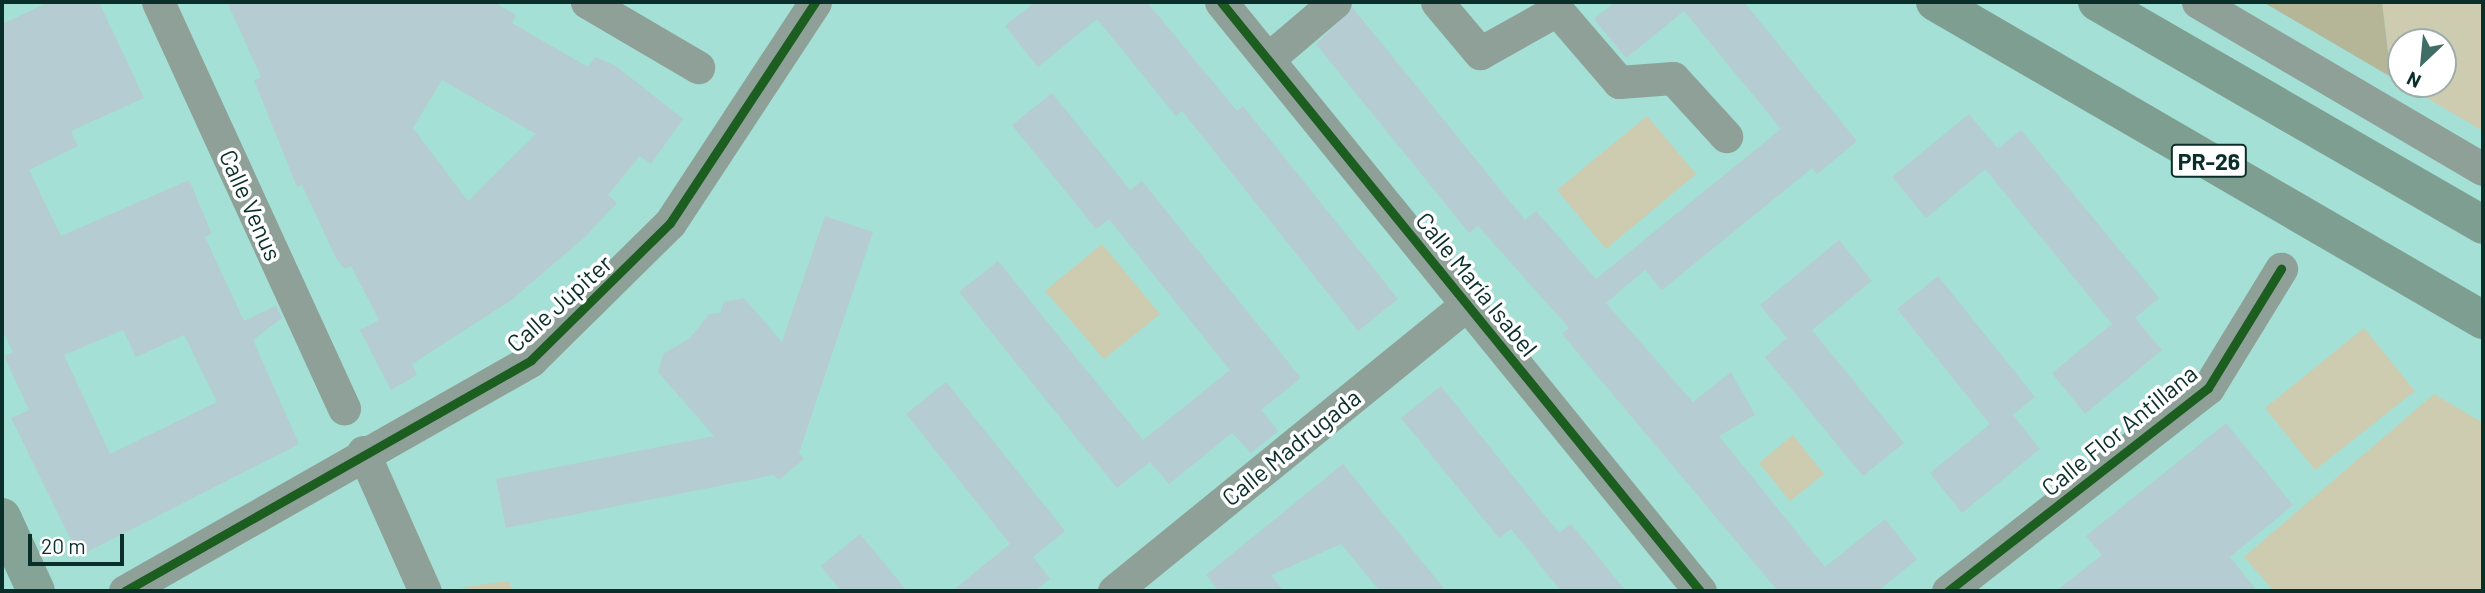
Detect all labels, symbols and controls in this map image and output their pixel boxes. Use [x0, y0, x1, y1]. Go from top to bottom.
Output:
north arrow [2387, 28, 2457, 98]
text: N [2403, 67, 2424, 94]
road number: PR-26 [2170, 142, 2248, 180]
street label: Calle Venus [214, 145, 288, 265]
street label: Calle María Isabel [1410, 206, 1544, 362]
street label: Calle Júpiter [501, 248, 617, 358]
street label: Calle Flor Antillana [2035, 358, 2203, 502]
street label: Calle Madrugada [1216, 382, 1366, 512]
scale bar [32, 520, 128, 564]
text: 20 m [41, 533, 86, 558]

